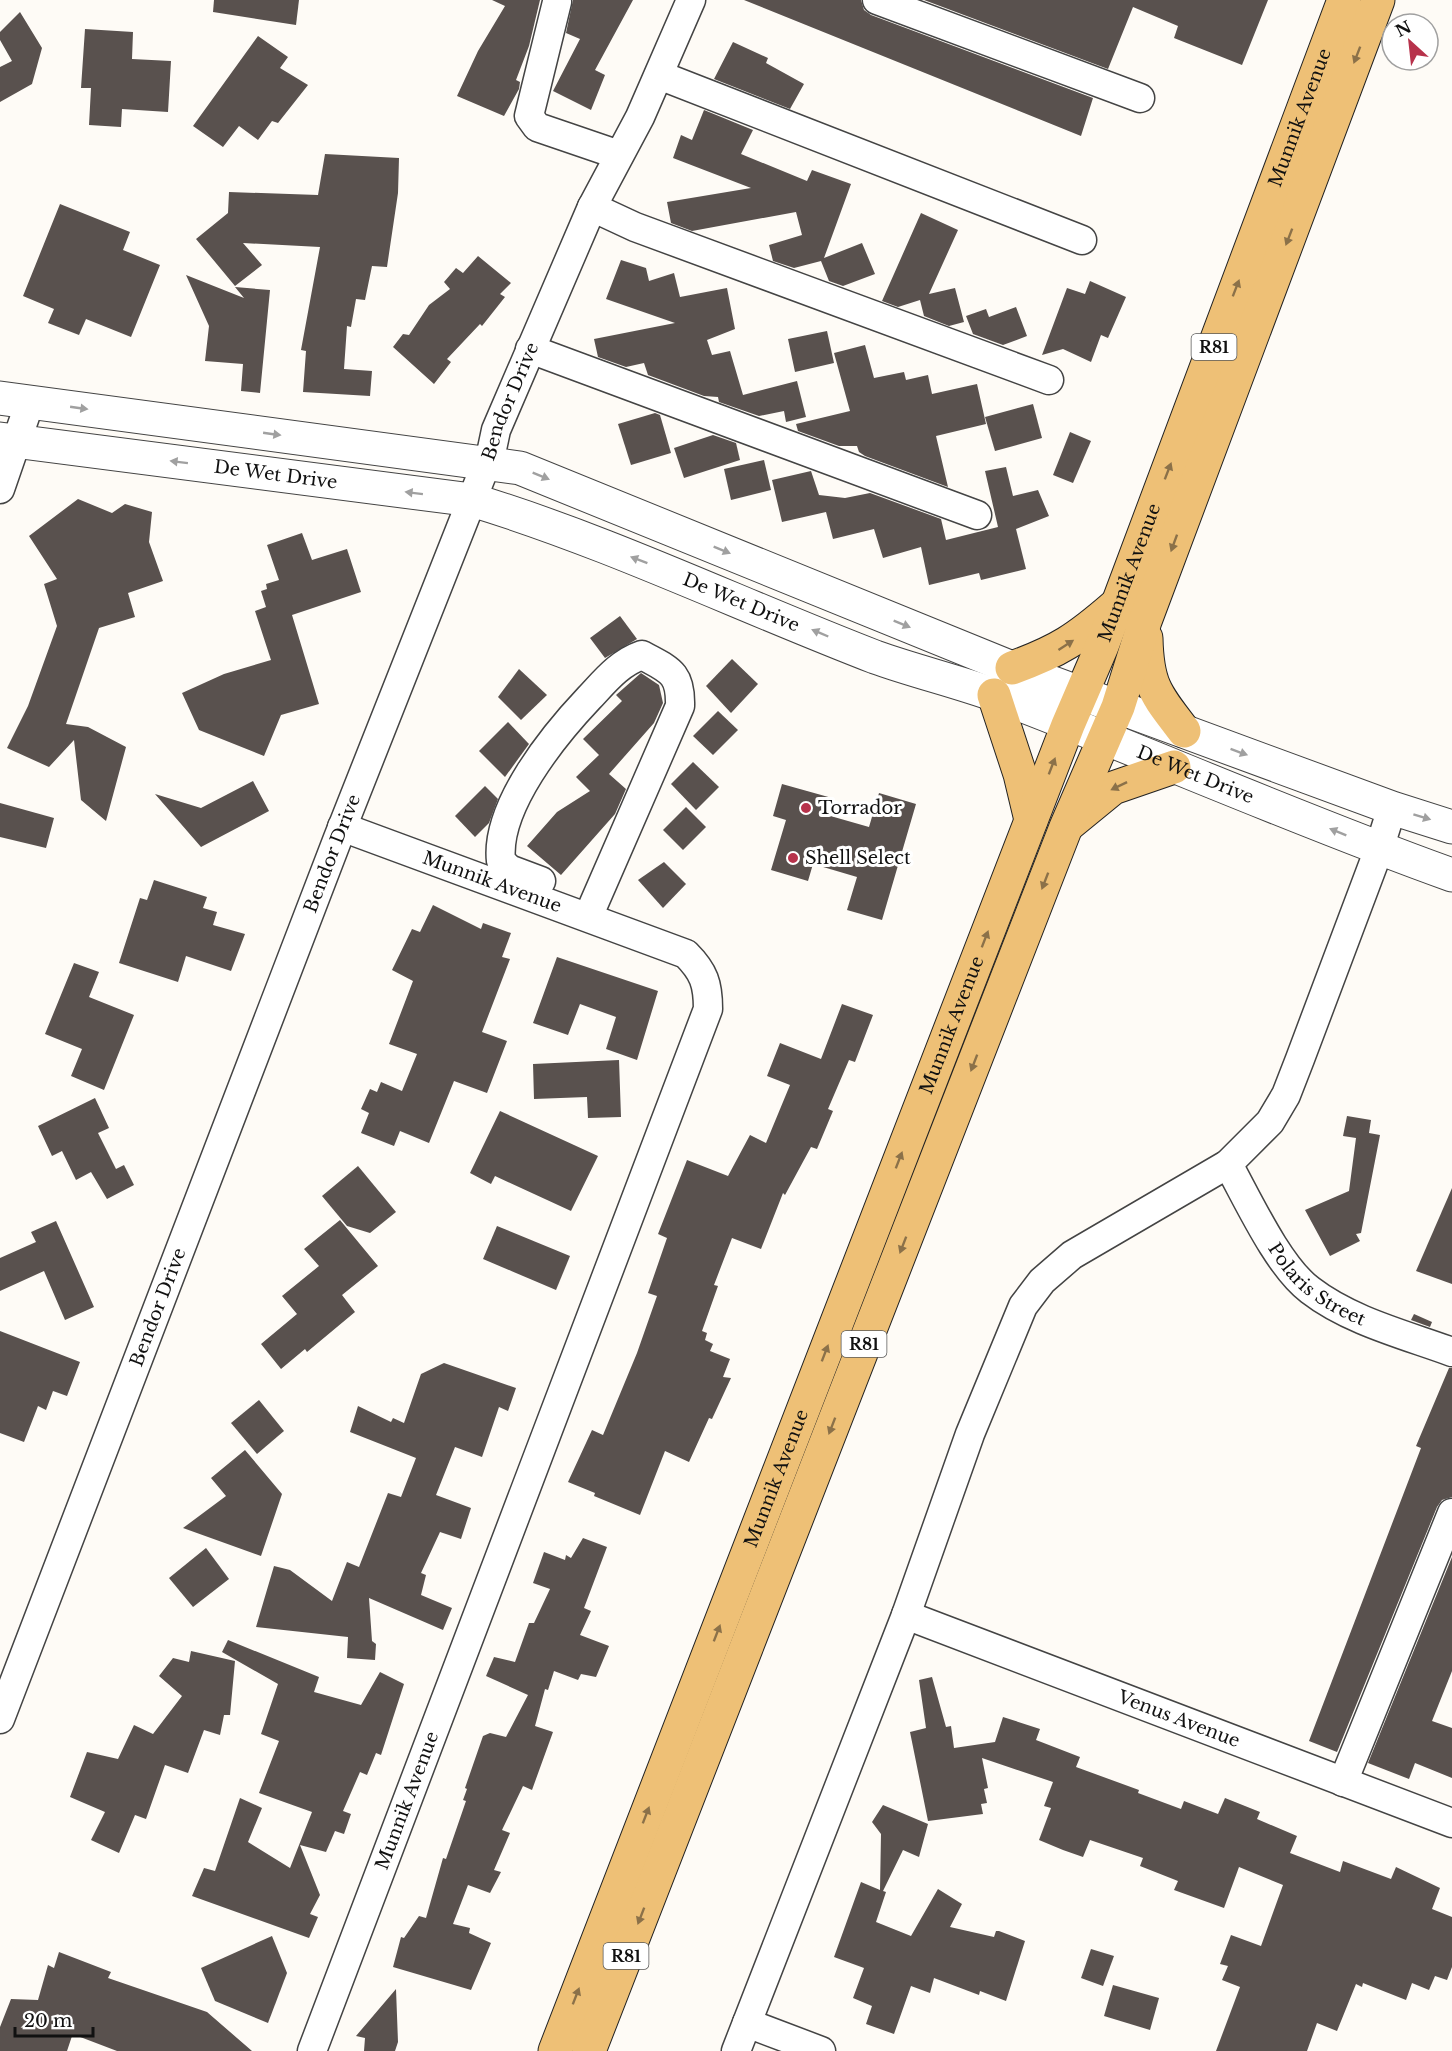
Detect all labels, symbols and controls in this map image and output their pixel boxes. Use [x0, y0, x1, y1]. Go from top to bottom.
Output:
north arrow [1380, 12, 1440, 72]
text: N [1392, 16, 1414, 41]
street label: Munnik Avenue [1264, 45, 1336, 190]
one-way arrow [1352, 46, 1362, 64]
one-way arrow [1283, 229, 1293, 247]
one-way arrow [1232, 279, 1242, 297]
road number: R81 [1192, 334, 1236, 360]
street label: Bendor Drive [477, 339, 543, 464]
one-way arrow [69, 403, 88, 413]
one-way arrow [263, 429, 282, 438]
street label: De Wet Drive [213, 456, 339, 494]
one-way arrow [169, 457, 188, 467]
one-way arrow [1163, 462, 1173, 480]
one-way arrow [532, 472, 550, 481]
one-way arrow [404, 488, 423, 497]
street label: Munnik Avenue [1093, 500, 1165, 645]
one-way arrow [1169, 534, 1179, 552]
one-way arrow [713, 545, 731, 555]
one-way arrow [630, 555, 648, 564]
street label: De Wet Drive [680, 568, 803, 637]
one-way arrow [894, 619, 912, 629]
one-way arrow [810, 628, 828, 638]
one-way arrow [1058, 640, 1074, 651]
street label: De Wet Drive [1134, 741, 1257, 808]
one-way arrow [1230, 747, 1248, 757]
one-way arrow [1048, 757, 1057, 775]
one-way arrow [1111, 782, 1128, 791]
street label: Bendor Drive [299, 791, 365, 916]
place label: Torrador [818, 797, 902, 819]
marker: Torrador [799, 801, 813, 815]
one-way arrow [1413, 813, 1431, 822]
one-way arrow [1329, 827, 1347, 837]
street label: Munnik Avenue [420, 847, 564, 917]
place label: Shell Select [805, 847, 911, 869]
marker: Shell Select [786, 851, 800, 865]
one-way arrow [1040, 872, 1049, 890]
one-way arrow [981, 930, 990, 948]
street label: Munnik Avenue [915, 953, 989, 1097]
one-way arrow [969, 1054, 978, 1072]
one-way arrow [895, 1151, 905, 1169]
one-way arrow [898, 1236, 908, 1254]
street label: Polaris Street [1263, 1239, 1369, 1331]
street label: Bendor Drive [125, 1245, 191, 1370]
road number: R81 [842, 1331, 886, 1357]
one-way arrow [821, 1344, 830, 1362]
street label: Munnik Avenue [740, 1406, 813, 1550]
one-way arrow [827, 1417, 837, 1435]
one-way arrow [712, 1624, 722, 1642]
street label: Venus Avenue [1114, 1685, 1243, 1752]
street label: Munnik Avenue [371, 1728, 443, 1873]
one-way arrow [641, 1805, 651, 1823]
one-way arrow [636, 1907, 646, 1925]
road number: R81 [604, 1943, 648, 1969]
one-way arrow [571, 1987, 581, 2005]
scale bar [15, 2000, 93, 2038]
text: 20 m [24, 2010, 72, 2032]

